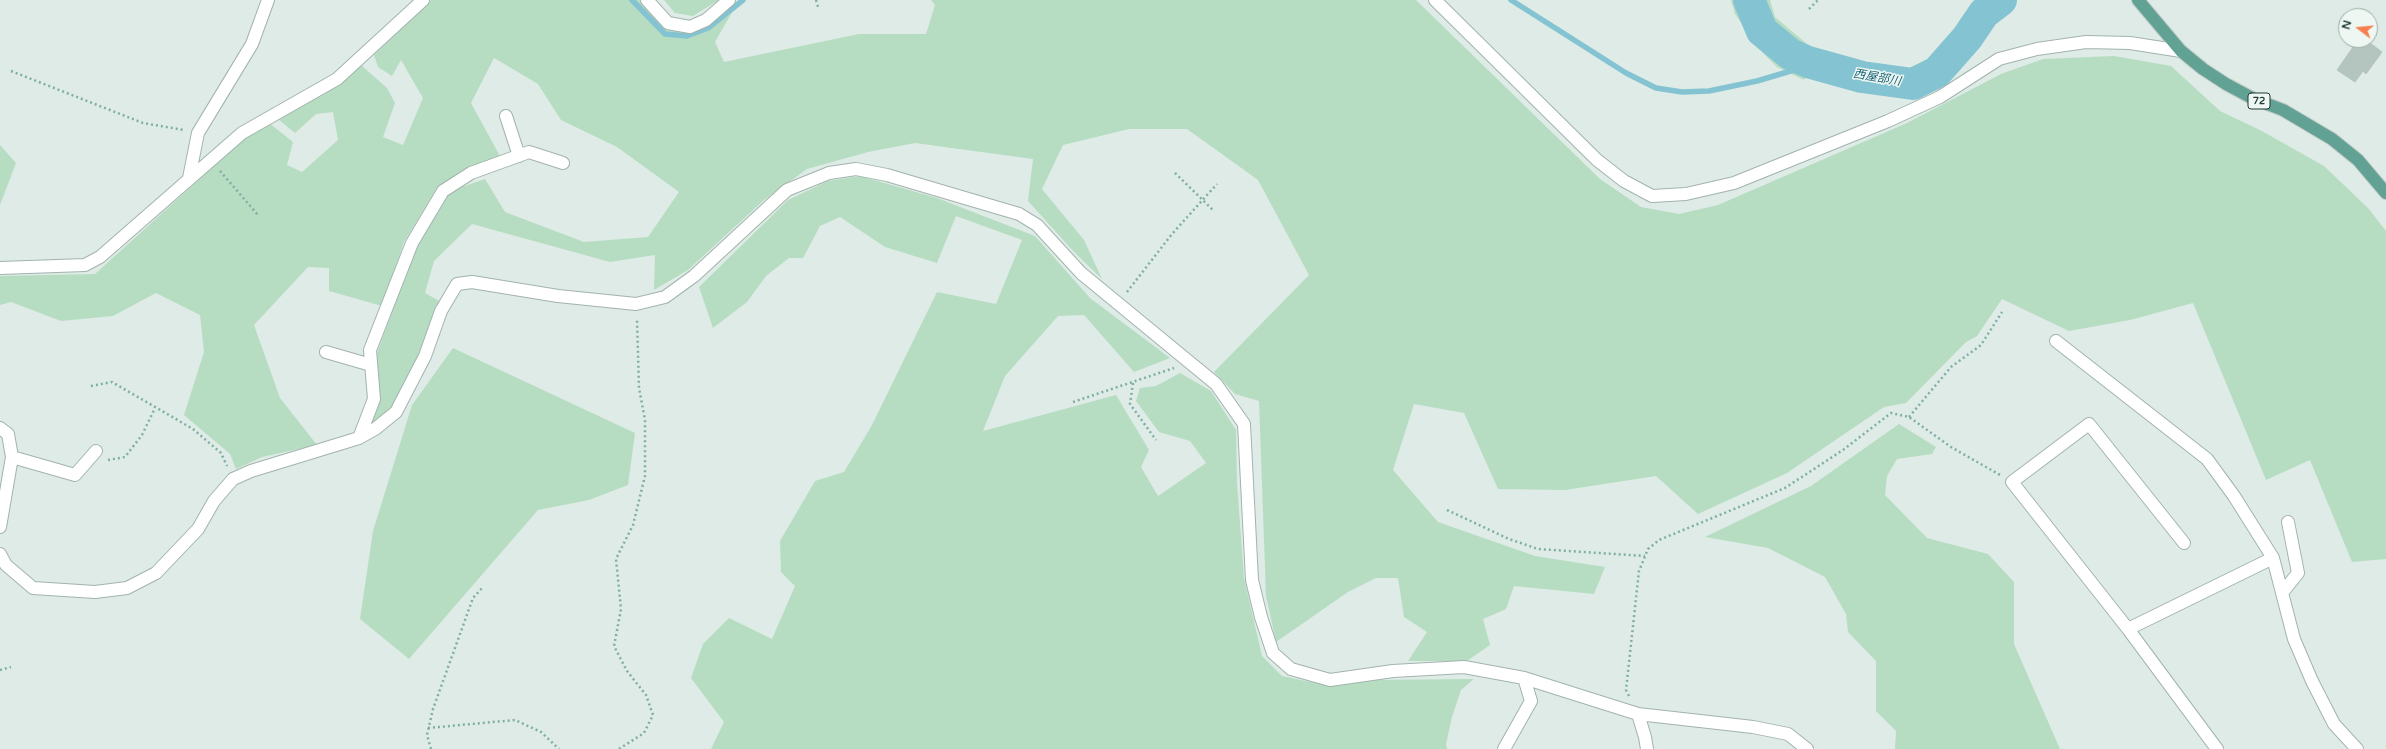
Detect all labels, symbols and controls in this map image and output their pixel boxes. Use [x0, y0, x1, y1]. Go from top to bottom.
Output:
north arrow [2338, 8, 2378, 48]
text: N [2339, 19, 2354, 31]
water label: 西屋部川 [1852, 67, 1902, 89]
road number: 72 [2248, 93, 2270, 109]

